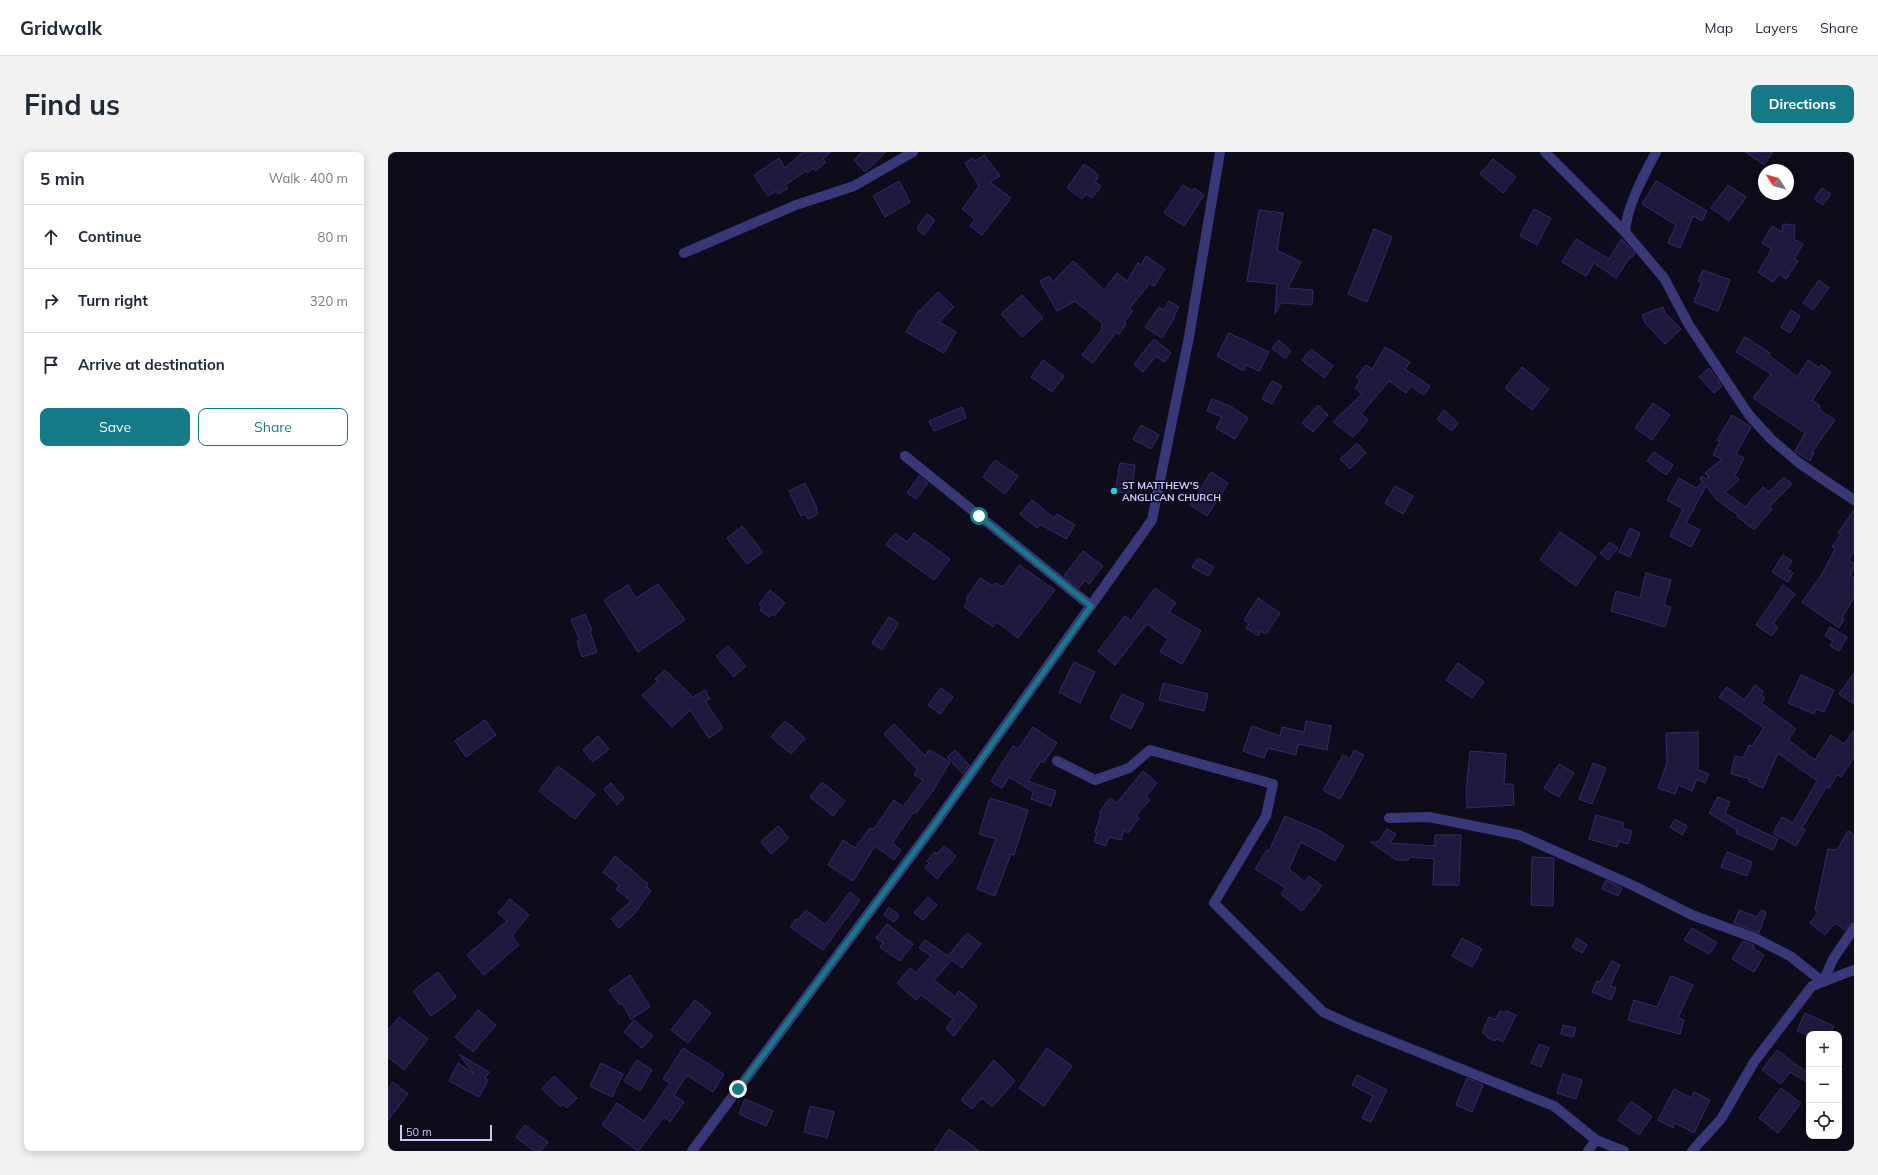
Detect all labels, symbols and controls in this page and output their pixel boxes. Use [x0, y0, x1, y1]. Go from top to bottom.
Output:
text: Gridwalk [20, 16, 102, 40]
text: Map [1704, 19, 1733, 37]
text: Layers [1755, 19, 1798, 37]
text: Share [1820, 19, 1858, 37]
button: Directions [1751, 85, 1854, 123]
text: Find us [24, 87, 120, 122]
north arrow [1758, 164, 1794, 200]
text: 5 min [40, 168, 85, 189]
text: Walk · 400 m [269, 170, 348, 186]
icon: ahead [40, 226, 62, 248]
text: Continue [78, 227, 141, 246]
text: 80 m [318, 229, 348, 245]
icon: right [40, 290, 62, 312]
text: Turn right [78, 291, 148, 310]
text: 320 m [310, 293, 348, 309]
icon: arrive [40, 354, 62, 376]
text: Arrive at destination [78, 355, 225, 374]
button: Save [40, 408, 190, 446]
button: Share [198, 408, 348, 446]
place label: ST MATTHEW'S ANGLICAN CHURCH [1122, 479, 1221, 504]
marker: ST MATTHEW'S ANGLICAN CHURCH [1109, 486, 1119, 496]
route start [970, 507, 988, 525]
map controls [1806, 1031, 1842, 1139]
button: + [1806, 1031, 1842, 1067]
button: − [1806, 1067, 1842, 1103]
route end [729, 1080, 747, 1098]
button: locate [1806, 1103, 1842, 1139]
scale bar [400, 1123, 492, 1142]
text: 50 m [406, 1125, 432, 1139]

